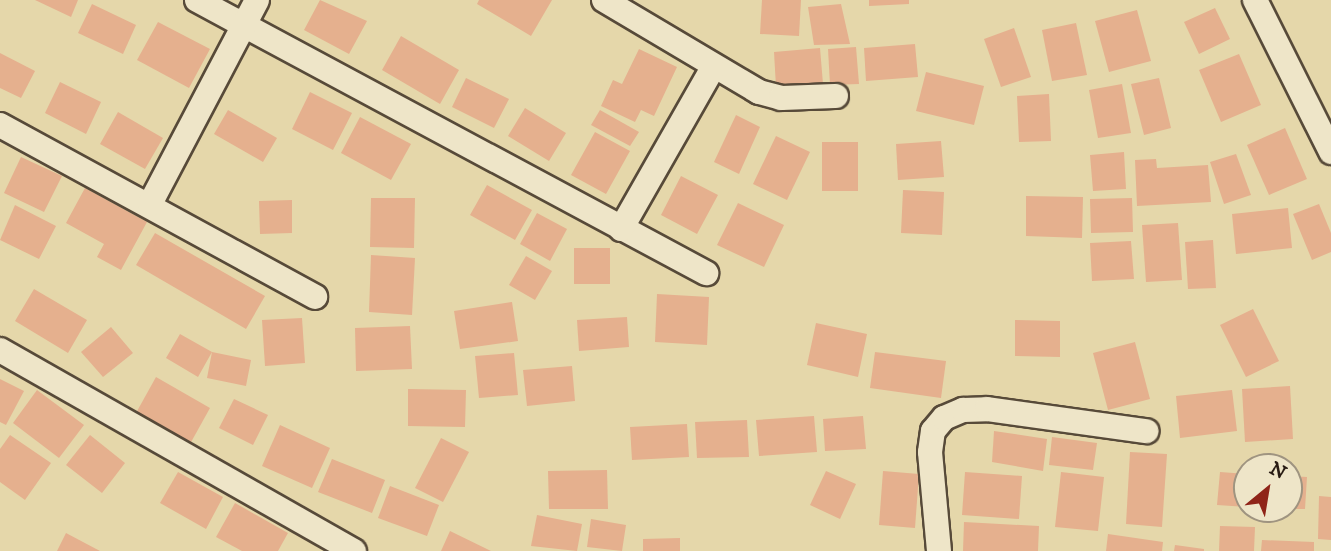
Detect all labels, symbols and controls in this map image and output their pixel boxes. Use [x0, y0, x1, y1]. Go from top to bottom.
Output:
north arrow [1233, 453, 1303, 523]
text: N [1265, 457, 1290, 485]

